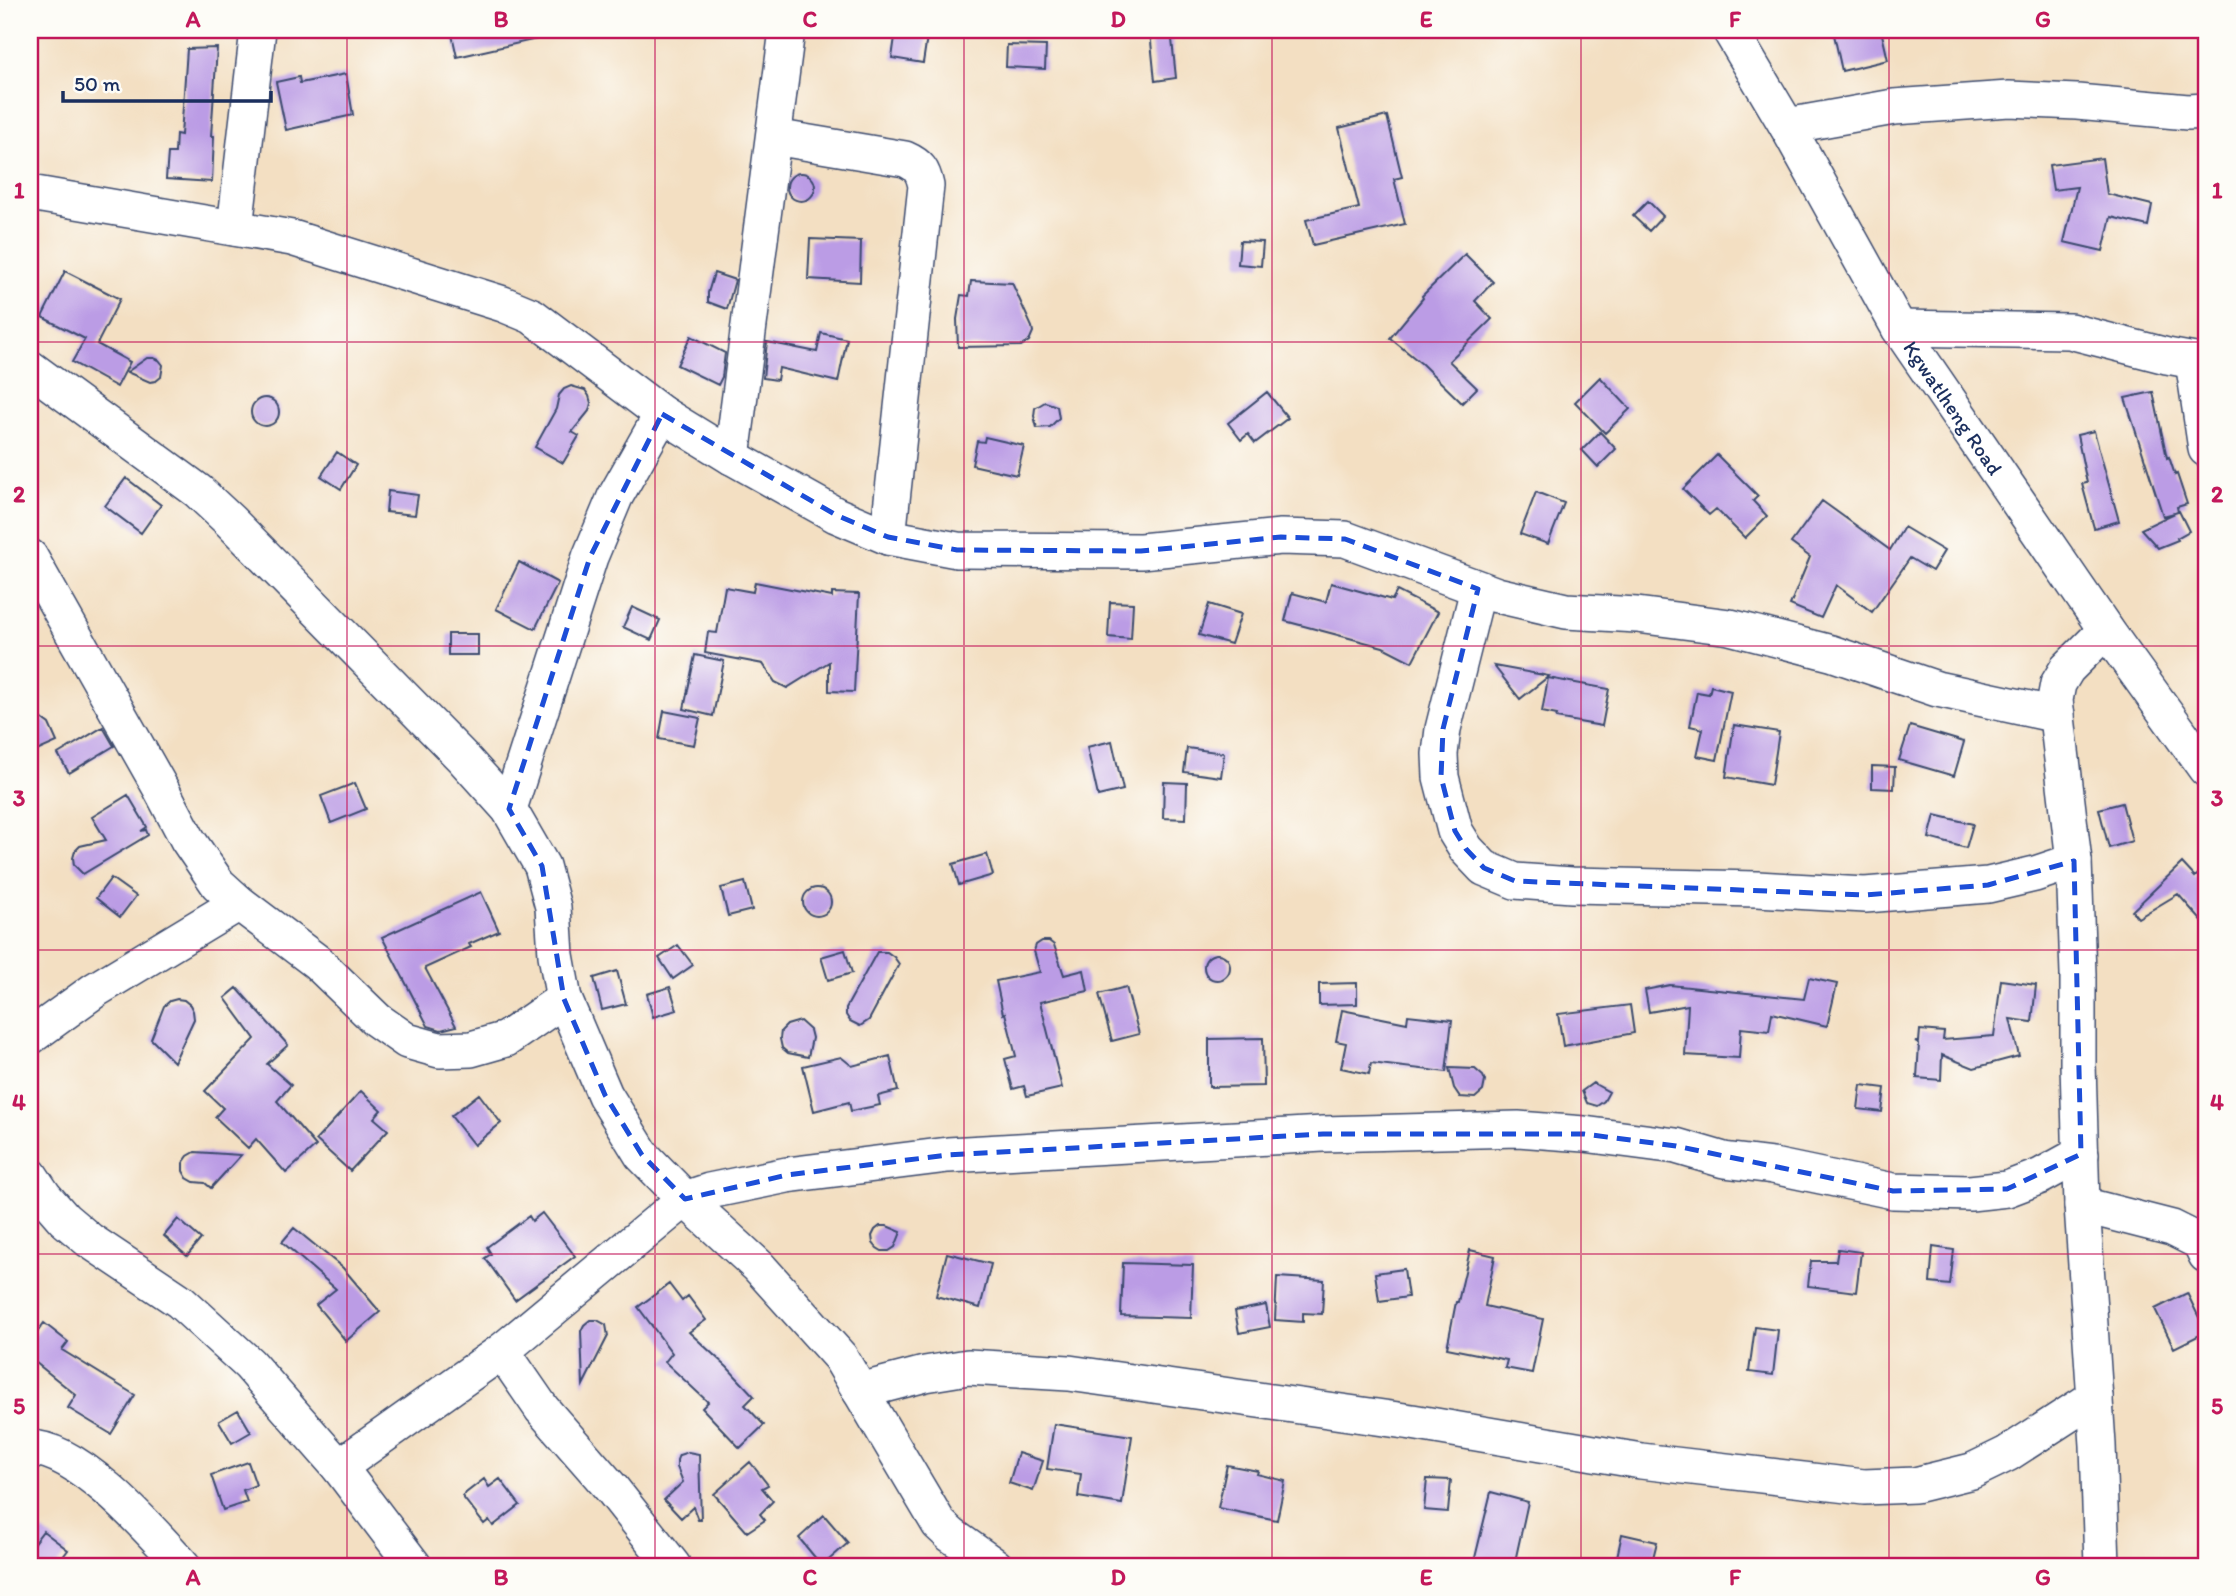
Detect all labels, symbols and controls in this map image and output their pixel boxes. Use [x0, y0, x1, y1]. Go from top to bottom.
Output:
text: A [185, 5, 201, 33]
text: B [494, 5, 509, 33]
text: C [803, 5, 818, 33]
text: D [1110, 5, 1126, 33]
text: E [1420, 5, 1433, 33]
text: F [1729, 5, 1742, 33]
text: G [2035, 5, 2051, 33]
scale bar [63, 60, 271, 104]
text: 50 m [74, 71, 121, 96]
text: 1 [14, 176, 25, 204]
text: 1 [2212, 176, 2223, 204]
street label: Kgwatlheng Road [1899, 336, 2008, 479]
text: 2 [13, 480, 26, 508]
text: 2 [2211, 480, 2224, 508]
text: 3 [13, 784, 26, 812]
text: 3 [2211, 784, 2224, 812]
text: 4 [12, 1088, 26, 1116]
text: 4 [2210, 1088, 2224, 1116]
text: 5 [13, 1392, 25, 1420]
text: 5 [2211, 1392, 2223, 1420]
text: A [185, 1563, 201, 1591]
text: B [494, 1563, 509, 1591]
text: C [803, 1563, 818, 1591]
text: D [1110, 1563, 1126, 1591]
text: E [1420, 1563, 1433, 1591]
text: F [1729, 1563, 1742, 1591]
text: G [2035, 1563, 2051, 1591]

